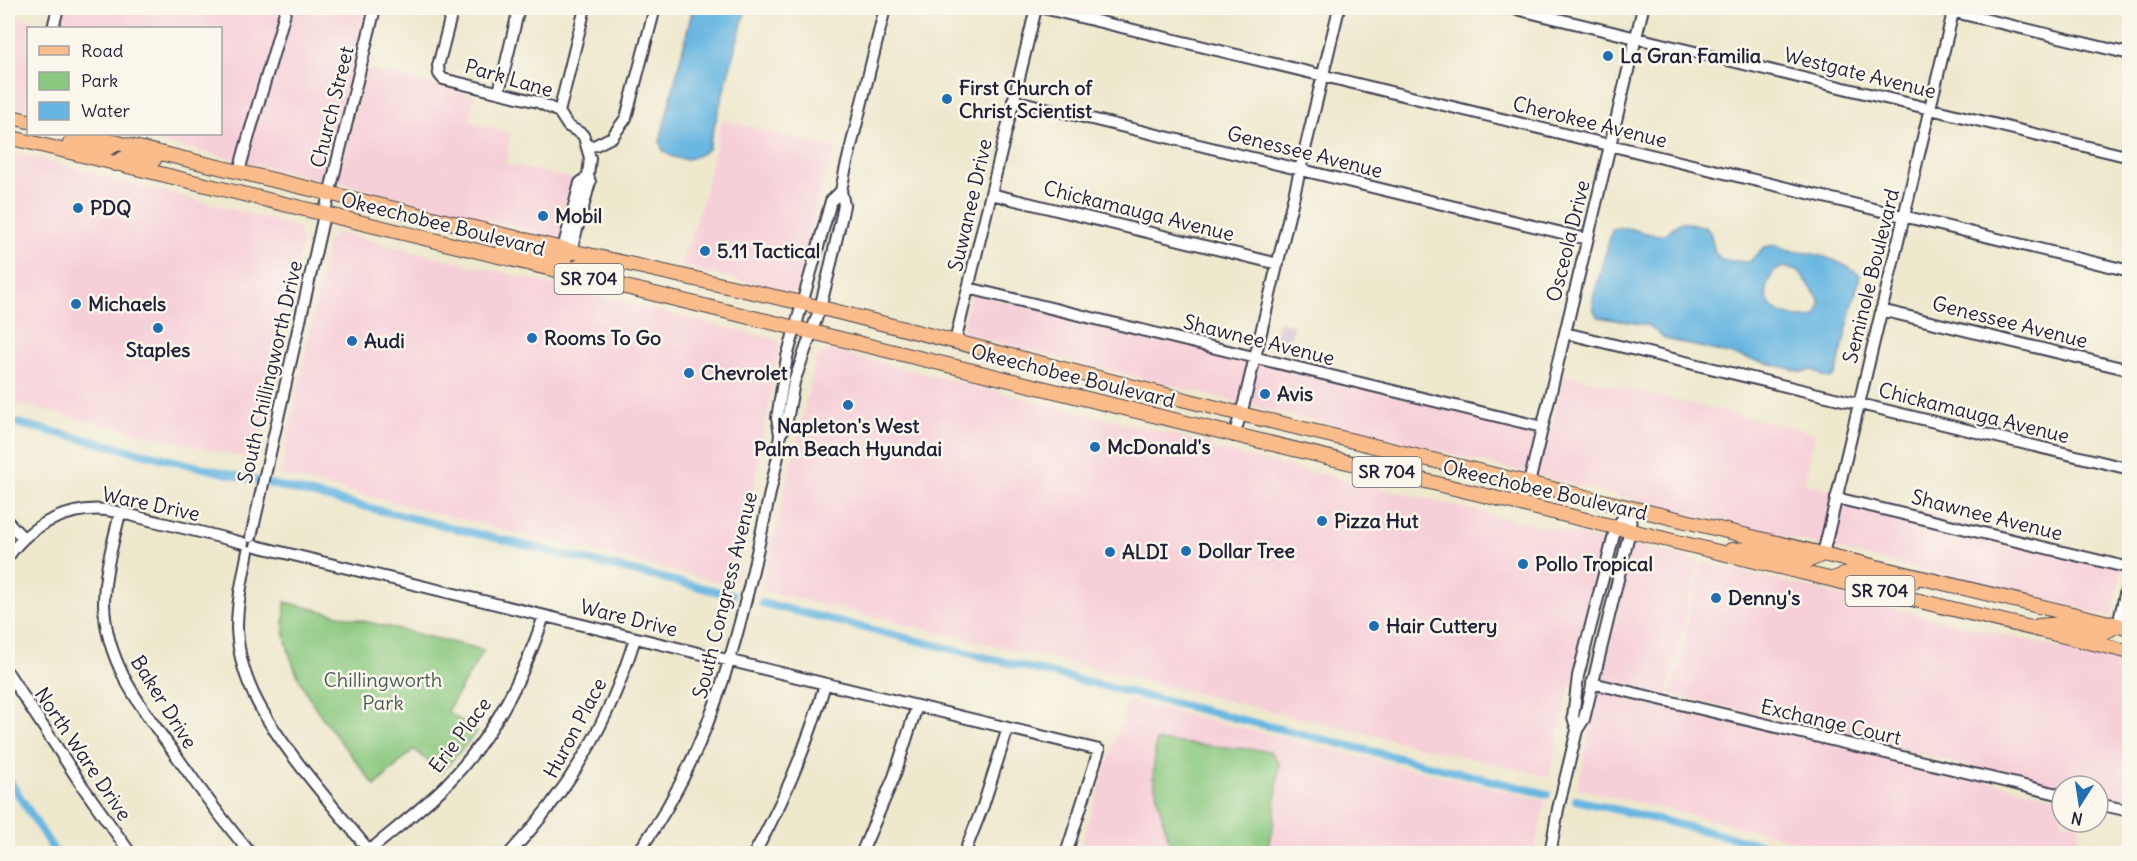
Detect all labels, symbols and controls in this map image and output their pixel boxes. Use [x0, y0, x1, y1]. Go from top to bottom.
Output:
legend [27, 27, 222, 135]
text: Road [81, 39, 124, 62]
street label: Westgate Avenue [1782, 42, 1939, 103]
street label: Church Street [304, 43, 359, 170]
place label: La Gran Familia [1620, 43, 1762, 68]
marker: La Gran Familia [1601, 49, 1615, 63]
street label: Park Lane [462, 53, 556, 102]
text: Park [81, 69, 118, 92]
place label: First Church of Christ Scientist [959, 75, 1093, 123]
street label: Cherokee Avenue [1510, 90, 1670, 153]
marker: First Church of Christ Scientist [940, 92, 954, 106]
text: Water [81, 99, 131, 122]
street label: Genessee Avenue [1225, 120, 1385, 183]
street label: Suwanee Drive [942, 136, 997, 274]
street label: Chickamauga Avenue [1041, 175, 1237, 246]
street label: Osceola Drive [1540, 178, 1595, 304]
street label: Okeechobee Boulevard [339, 186, 548, 261]
street label: Seminole Boulevard [1837, 186, 1904, 366]
place label: PDQ [90, 195, 131, 220]
marker: PDQ [71, 201, 85, 215]
place label: Mobil [555, 203, 602, 228]
marker: Mobil [536, 209, 550, 223]
place label: 5.11 Tactical [717, 238, 820, 263]
marker: 5.11 Tactical [698, 244, 712, 258]
street label: South Chillingworth Drive [232, 258, 307, 486]
road number: SR 704 [554, 264, 624, 294]
street label: Genessee Avenue [1930, 290, 2090, 353]
place label: Michaels [88, 291, 166, 316]
marker: Michaels [69, 297, 83, 311]
street label: Shawnee Avenue [1181, 309, 1337, 370]
marker: Staples [151, 321, 165, 335]
place label: Rooms To Go [544, 325, 661, 350]
place label: Audi [364, 328, 405, 353]
marker: Rooms To Go [525, 331, 539, 345]
marker: Audi [345, 334, 359, 348]
place label: Staples [126, 337, 190, 362]
street label: Okeechobee Boulevard [969, 338, 1178, 413]
place label: Chevrolet [701, 360, 788, 385]
marker: Chevrolet [682, 366, 696, 380]
street label: Chickamauga Avenue [1876, 377, 2072, 448]
place label: Avis [1277, 381, 1313, 406]
marker: Avis [1258, 387, 1272, 401]
marker: Napleton's West Palm Beach Hyundai [841, 398, 855, 412]
place label: Napleton's West Palm Beach Hyundai [754, 413, 942, 461]
place label: McDonald's [1107, 434, 1211, 459]
marker: McDonald's [1088, 440, 1102, 454]
street label: Okeechobee Boulevard [1440, 454, 1650, 525]
road number: SR 704 [1352, 457, 1422, 487]
street label: Ware Drive [100, 481, 202, 526]
street label: Shawnee Avenue [1909, 484, 2065, 545]
street label: South Congress Avenue [687, 489, 762, 701]
place label: Pizza Hut [1334, 508, 1419, 533]
marker: Pizza Hut [1315, 514, 1329, 528]
place label: Dollar Tree [1198, 538, 1295, 563]
place label: ALDI [1122, 539, 1169, 564]
marker: Dollar Tree [1179, 544, 1193, 558]
marker: ALDI [1103, 545, 1117, 559]
place label: Pollo Tropical [1535, 551, 1653, 576]
marker: Pollo Tropical [1516, 557, 1530, 571]
road number: SR 704 [1846, 576, 1914, 606]
place label: Denny's [1728, 585, 1800, 610]
marker: Denny's [1709, 591, 1723, 605]
street label: Ware Drive [578, 593, 680, 642]
place label: Hair Cuttery [1386, 613, 1497, 638]
marker: Hair Cuttery [1367, 619, 1381, 633]
street label: Baker Drive [126, 650, 203, 753]
park label: Chillingworth Park [324, 667, 442, 715]
street label: Huron Place [538, 673, 611, 782]
street label: North Ware Drive [30, 682, 137, 825]
street label: Erie Place [423, 692, 496, 777]
street label: Exchange Court [1758, 693, 1904, 750]
north arrow [2050, 774, 2110, 834]
text: N [2069, 808, 2084, 830]

